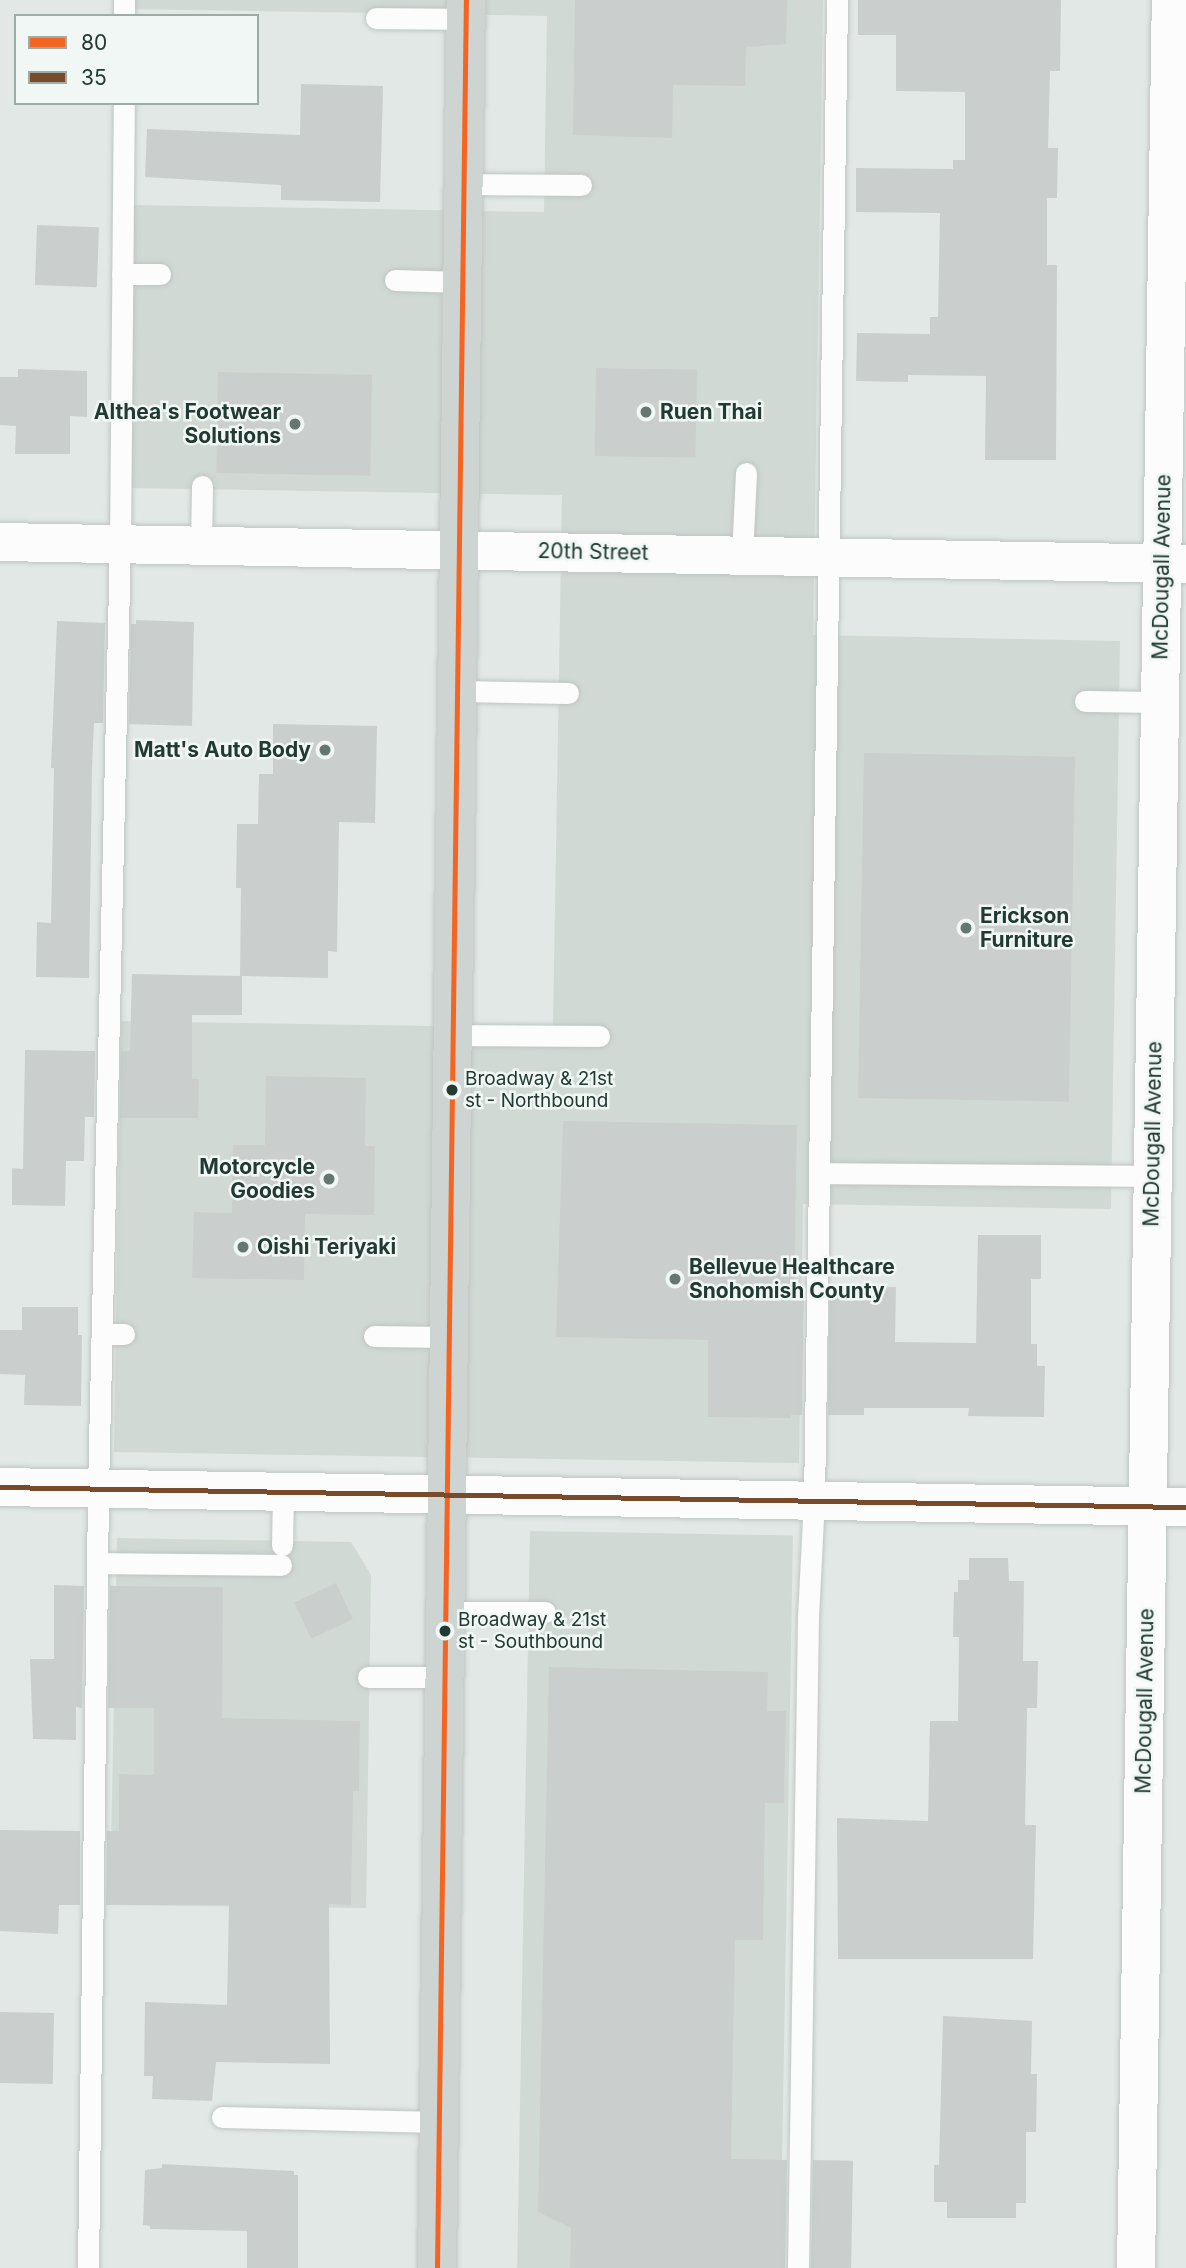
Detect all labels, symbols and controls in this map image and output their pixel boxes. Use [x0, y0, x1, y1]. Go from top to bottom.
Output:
legend [14, 14, 259, 105]
text: 80 [81, 30, 107, 55]
text: 35 [81, 65, 107, 90]
place label: Althea's Footwear Solutions [94, 399, 281, 449]
place label: Ruen Thai [660, 399, 762, 425]
marker: Ruen Thai [638, 404, 654, 420]
marker: Althea's Footwear Solutions [287, 416, 303, 432]
street label: McDougall Avenue [1148, 474, 1176, 660]
street label: 20th Street [537, 538, 649, 566]
place label: Matt's Auto Body [134, 737, 311, 763]
marker: Matt's Auto Body [317, 742, 333, 758]
place label: Erickson Furniture [980, 903, 1073, 953]
marker: Erickson Furniture [958, 920, 974, 936]
street label: McDougall Avenue [1139, 1041, 1167, 1227]
place label: Broadway & 21st st - Northbound [465, 1068, 613, 1112]
marker: Broadway & 21st st - Northbound [445, 1083, 459, 1097]
place label: Motorcycle Goodies [199, 1154, 315, 1204]
marker: Motorcycle Goodies [321, 1171, 337, 1187]
place label: Oishi Teriyaki [257, 1234, 396, 1260]
marker: Oishi Teriyaki [235, 1239, 251, 1255]
place label: Bellevue Healthcare Snohomish County [689, 1254, 895, 1304]
marker: Bellevue Healthcare Snohomish County [667, 1271, 683, 1287]
street label: McDougall Avenue [1131, 1608, 1159, 1794]
place label: Broadway & 21st st - Southbound [458, 1609, 606, 1653]
marker: Broadway & 21st st - Southbound [438, 1624, 452, 1638]

